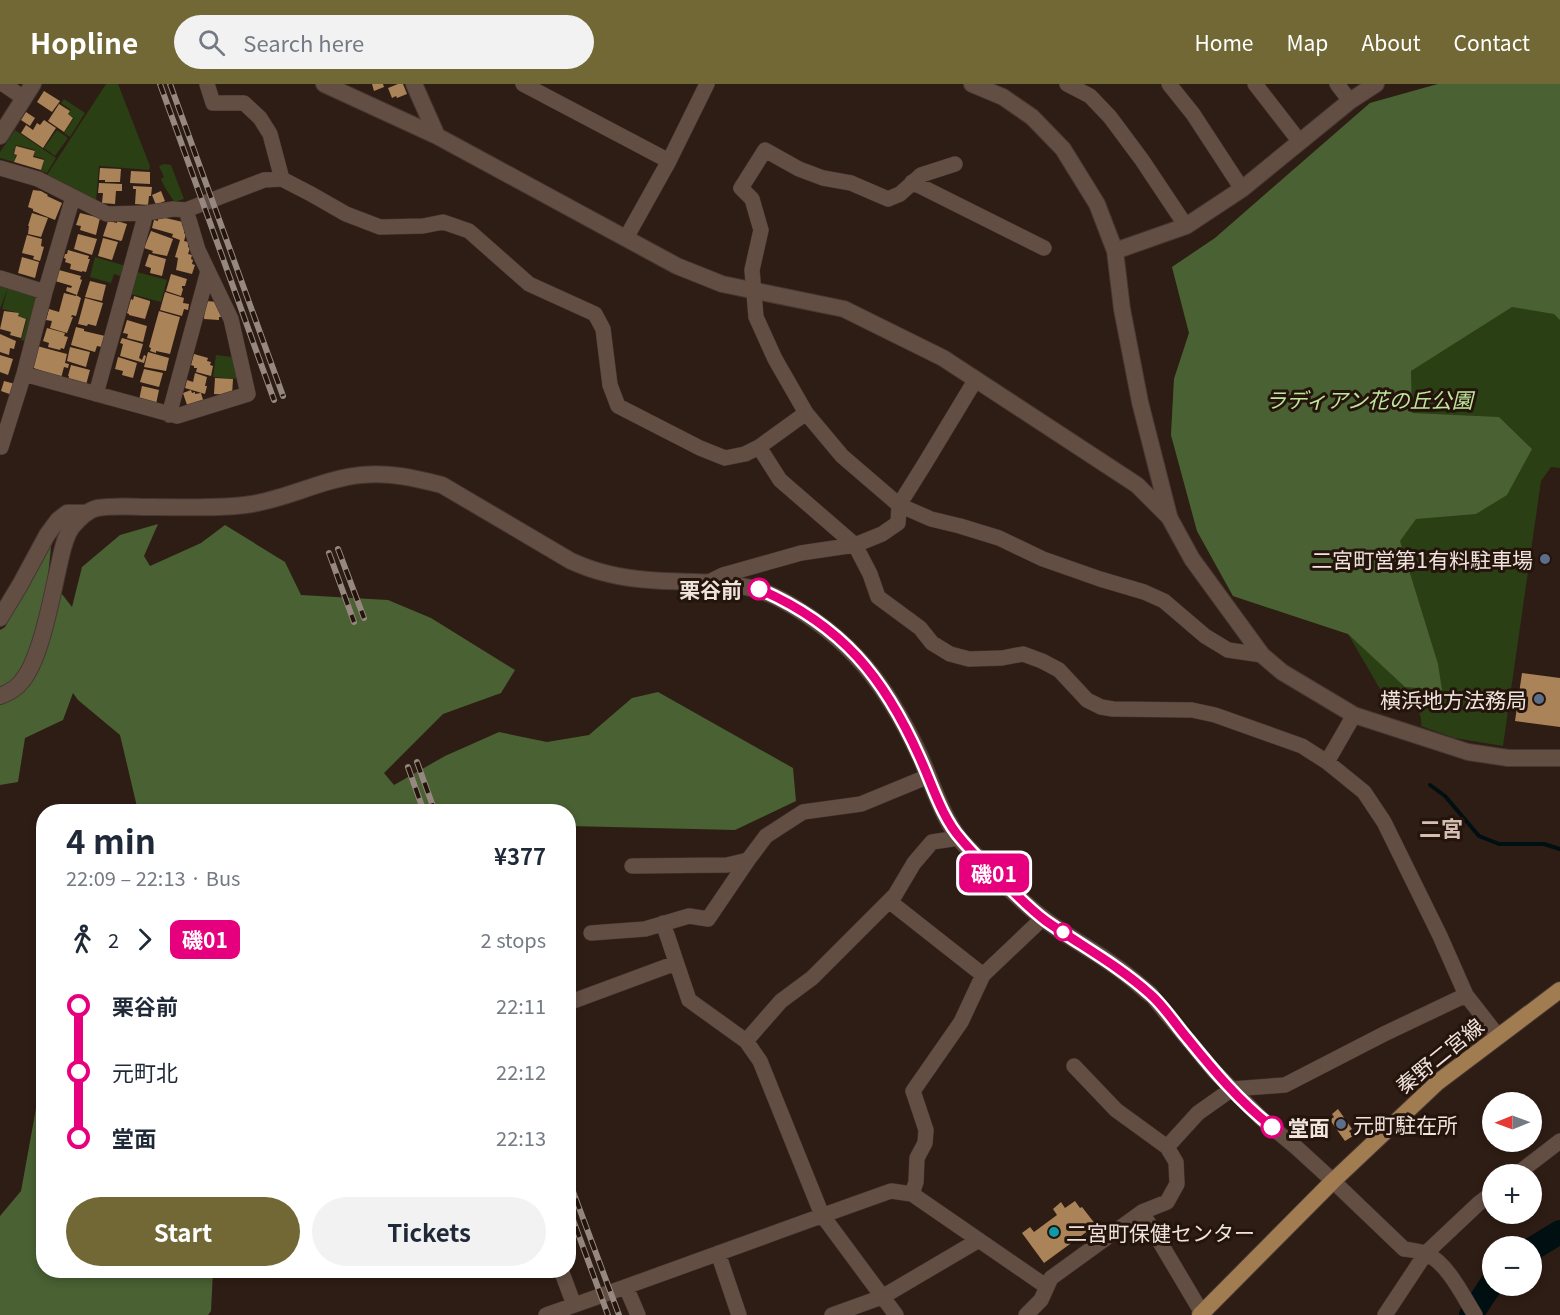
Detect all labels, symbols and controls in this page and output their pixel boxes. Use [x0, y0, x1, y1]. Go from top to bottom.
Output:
search box [174, 15, 594, 69]
text: Hopline [30, 22, 138, 62]
icon: search [195, 26, 228, 59]
text: Search here [243, 26, 364, 58]
text: Home [1194, 27, 1254, 57]
text: Map [1287, 27, 1328, 57]
text: About [1361, 27, 1421, 57]
text: Contact [1454, 27, 1530, 57]
park label: ラディアン花の丘公園 [1265, 384, 1476, 414]
place label: 二宮町営第1有料駐車場 [1311, 544, 1533, 574]
marker: 二宮町営第1有料駐車場 [1538, 552, 1552, 566]
place label: 栗谷前 [679, 574, 742, 604]
marker: 栗谷前 [748, 578, 770, 600]
place label: 横浜地方法務局 [1380, 684, 1527, 714]
marker: 横浜地方法務局 [1532, 692, 1546, 706]
district label: 二宮 [1419, 811, 1463, 843]
text: 4 min [66, 816, 156, 864]
text: ¥377 [494, 839, 546, 871]
line badge: 磯01 [960, 854, 1028, 892]
text: 磯01 [971, 858, 1017, 888]
text: 22:09 – 22:13 · Bus [66, 863, 240, 892]
icon: walk [66, 923, 99, 956]
icon: forward [128, 923, 161, 956]
unlabelled marker [1054, 923, 1072, 941]
text: 磯01 [182, 924, 228, 954]
text: 2 [108, 925, 119, 954]
text: 2 stops [481, 925, 546, 954]
text: 栗谷前 [112, 989, 178, 1021]
text: 22:11 [496, 991, 546, 1020]
street label: 秦野二宮線 [1389, 1010, 1489, 1100]
text: 元町北 [112, 1055, 178, 1087]
text: 22:12 [496, 1057, 546, 1086]
north arrow [1482, 1092, 1542, 1152]
map controls [1482, 1092, 1542, 1296]
place label: 元町駐在所 [1353, 1109, 1458, 1139]
place label: 堂面 [1288, 1112, 1330, 1142]
marker: 堂面 [1261, 1116, 1283, 1138]
marker: 元町駐在所 [1334, 1117, 1348, 1131]
text: 堂面 [112, 1121, 156, 1153]
text: 22:13 [496, 1123, 546, 1152]
button: + [1482, 1164, 1542, 1224]
button: Start [66, 1197, 300, 1266]
button: Tickets [312, 1197, 546, 1266]
place label: 二宮町保健センター [1066, 1217, 1255, 1247]
marker: 二宮町保健センター [1047, 1225, 1061, 1239]
button: − [1482, 1236, 1542, 1296]

